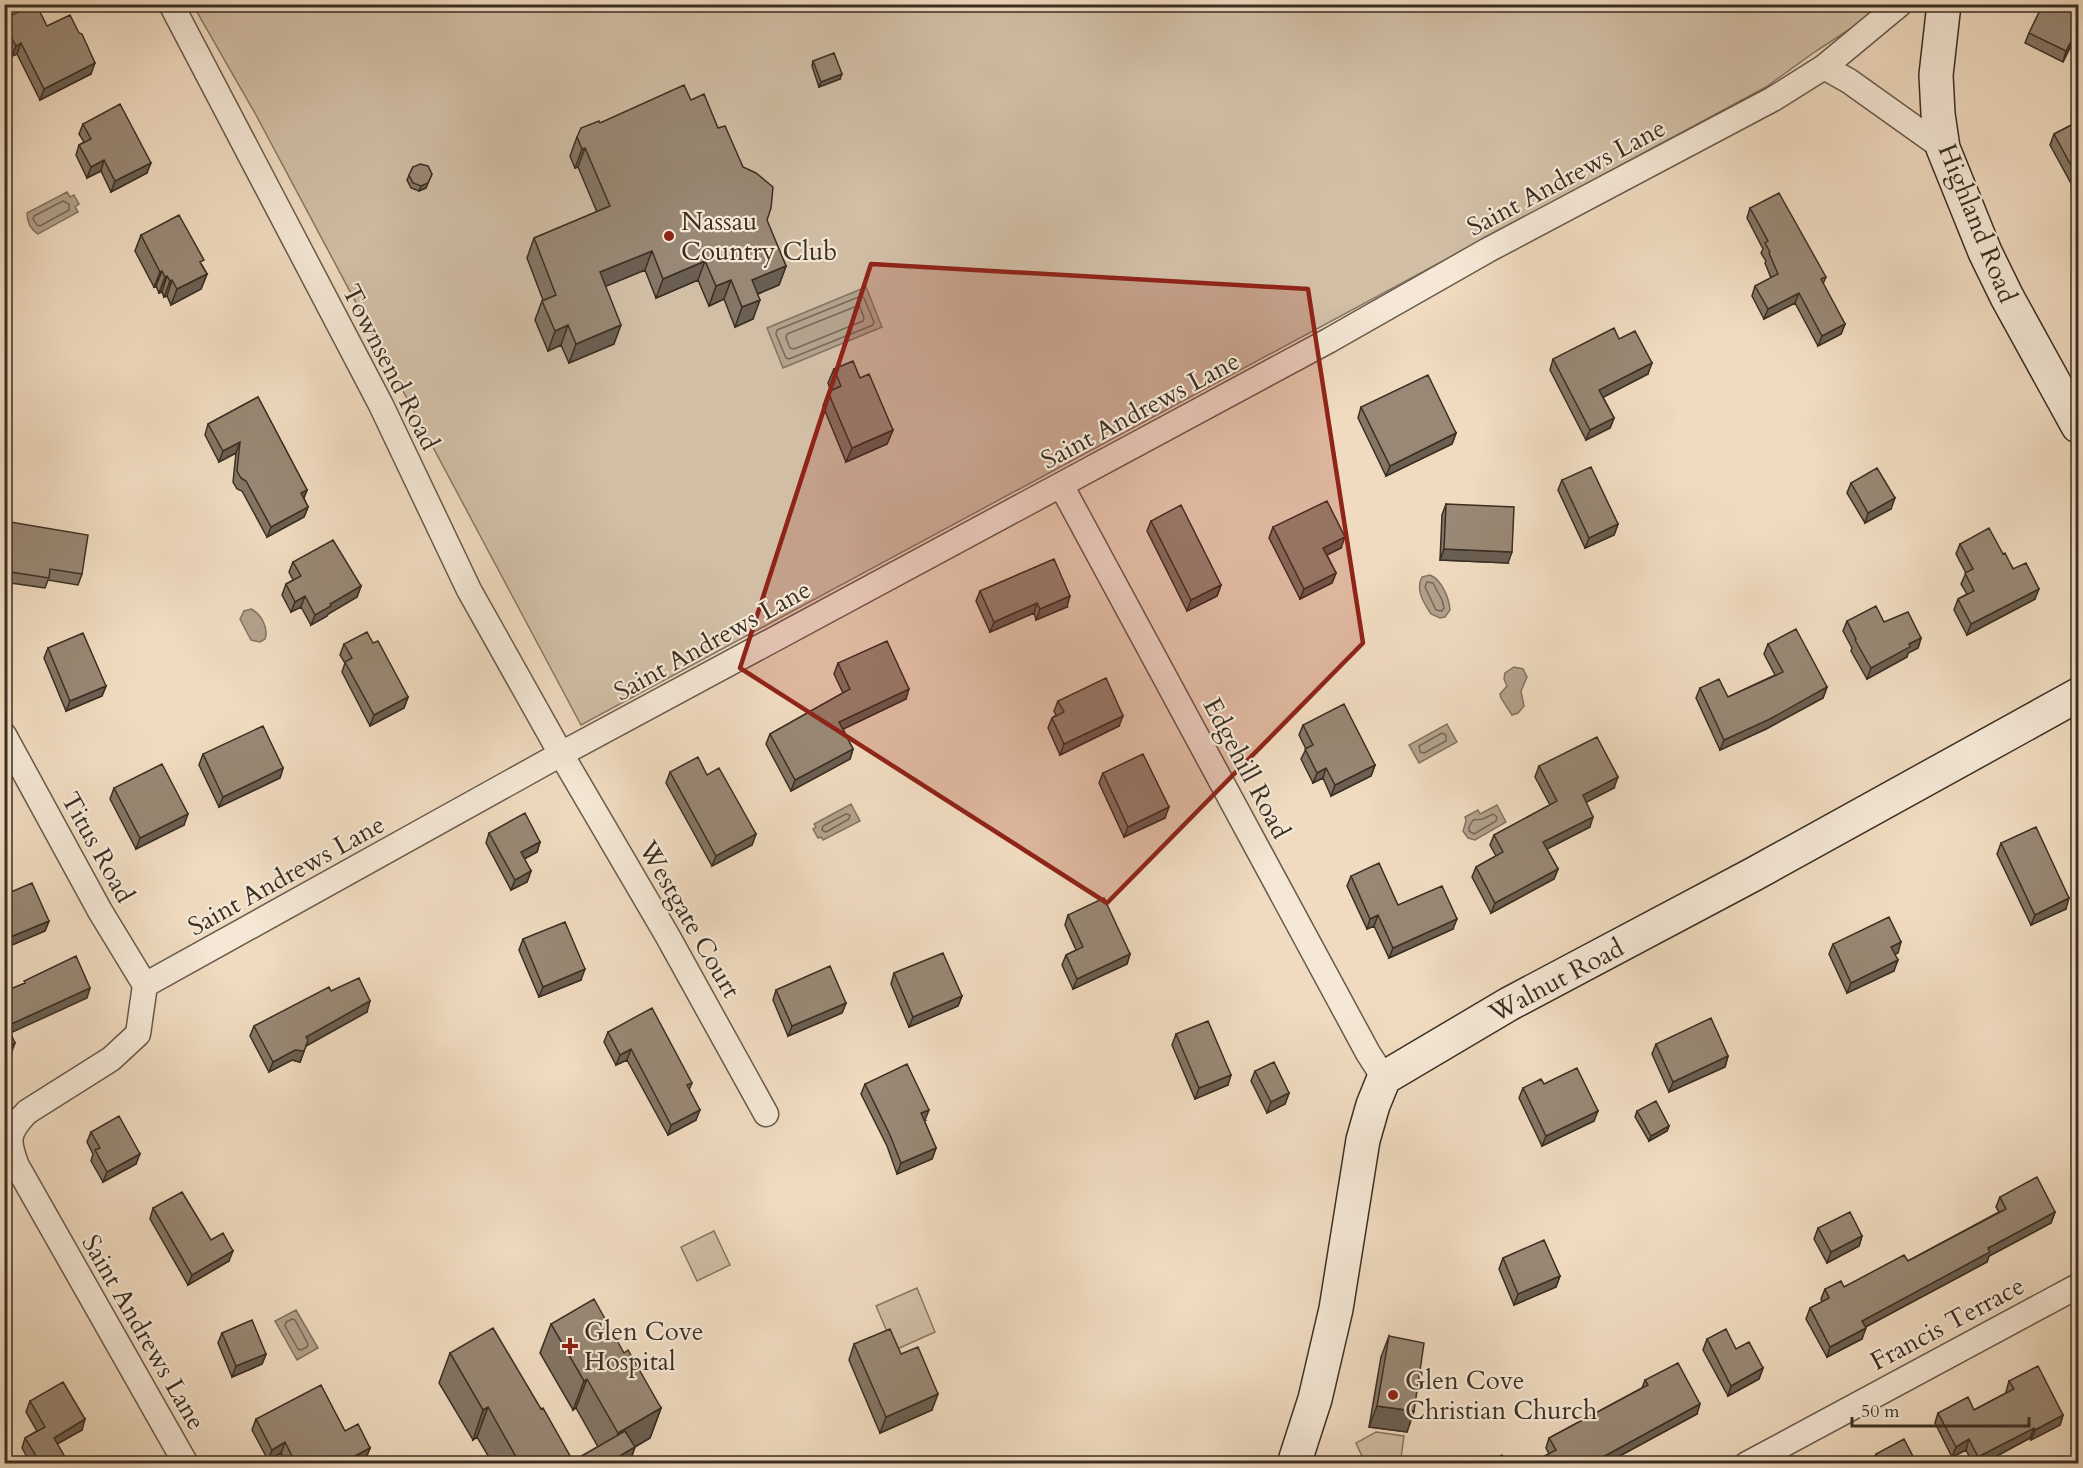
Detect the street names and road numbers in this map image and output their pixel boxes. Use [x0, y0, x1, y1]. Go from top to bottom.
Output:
street label: Saint Andrews Lane [1461, 110, 1672, 245]
street label: Highland Road [1930, 139, 2025, 308]
street label: Townsend Road [334, 278, 448, 456]
street label: Saint Andrews Lane [1035, 343, 1246, 478]
street label: Saint Andrews Lane [608, 572, 817, 709]
street label: Edgehill Road [1195, 692, 1299, 845]
street label: Titus Road [53, 786, 142, 909]
street label: Saint Andrews Lane [182, 807, 391, 944]
street label: Westgate Court [630, 833, 749, 1004]
street label: Walnut Road [1482, 930, 1630, 1031]
street label: Saint Andrews Lane [73, 1228, 214, 1436]
street label: Francis Terrace [1864, 1268, 2030, 1379]

